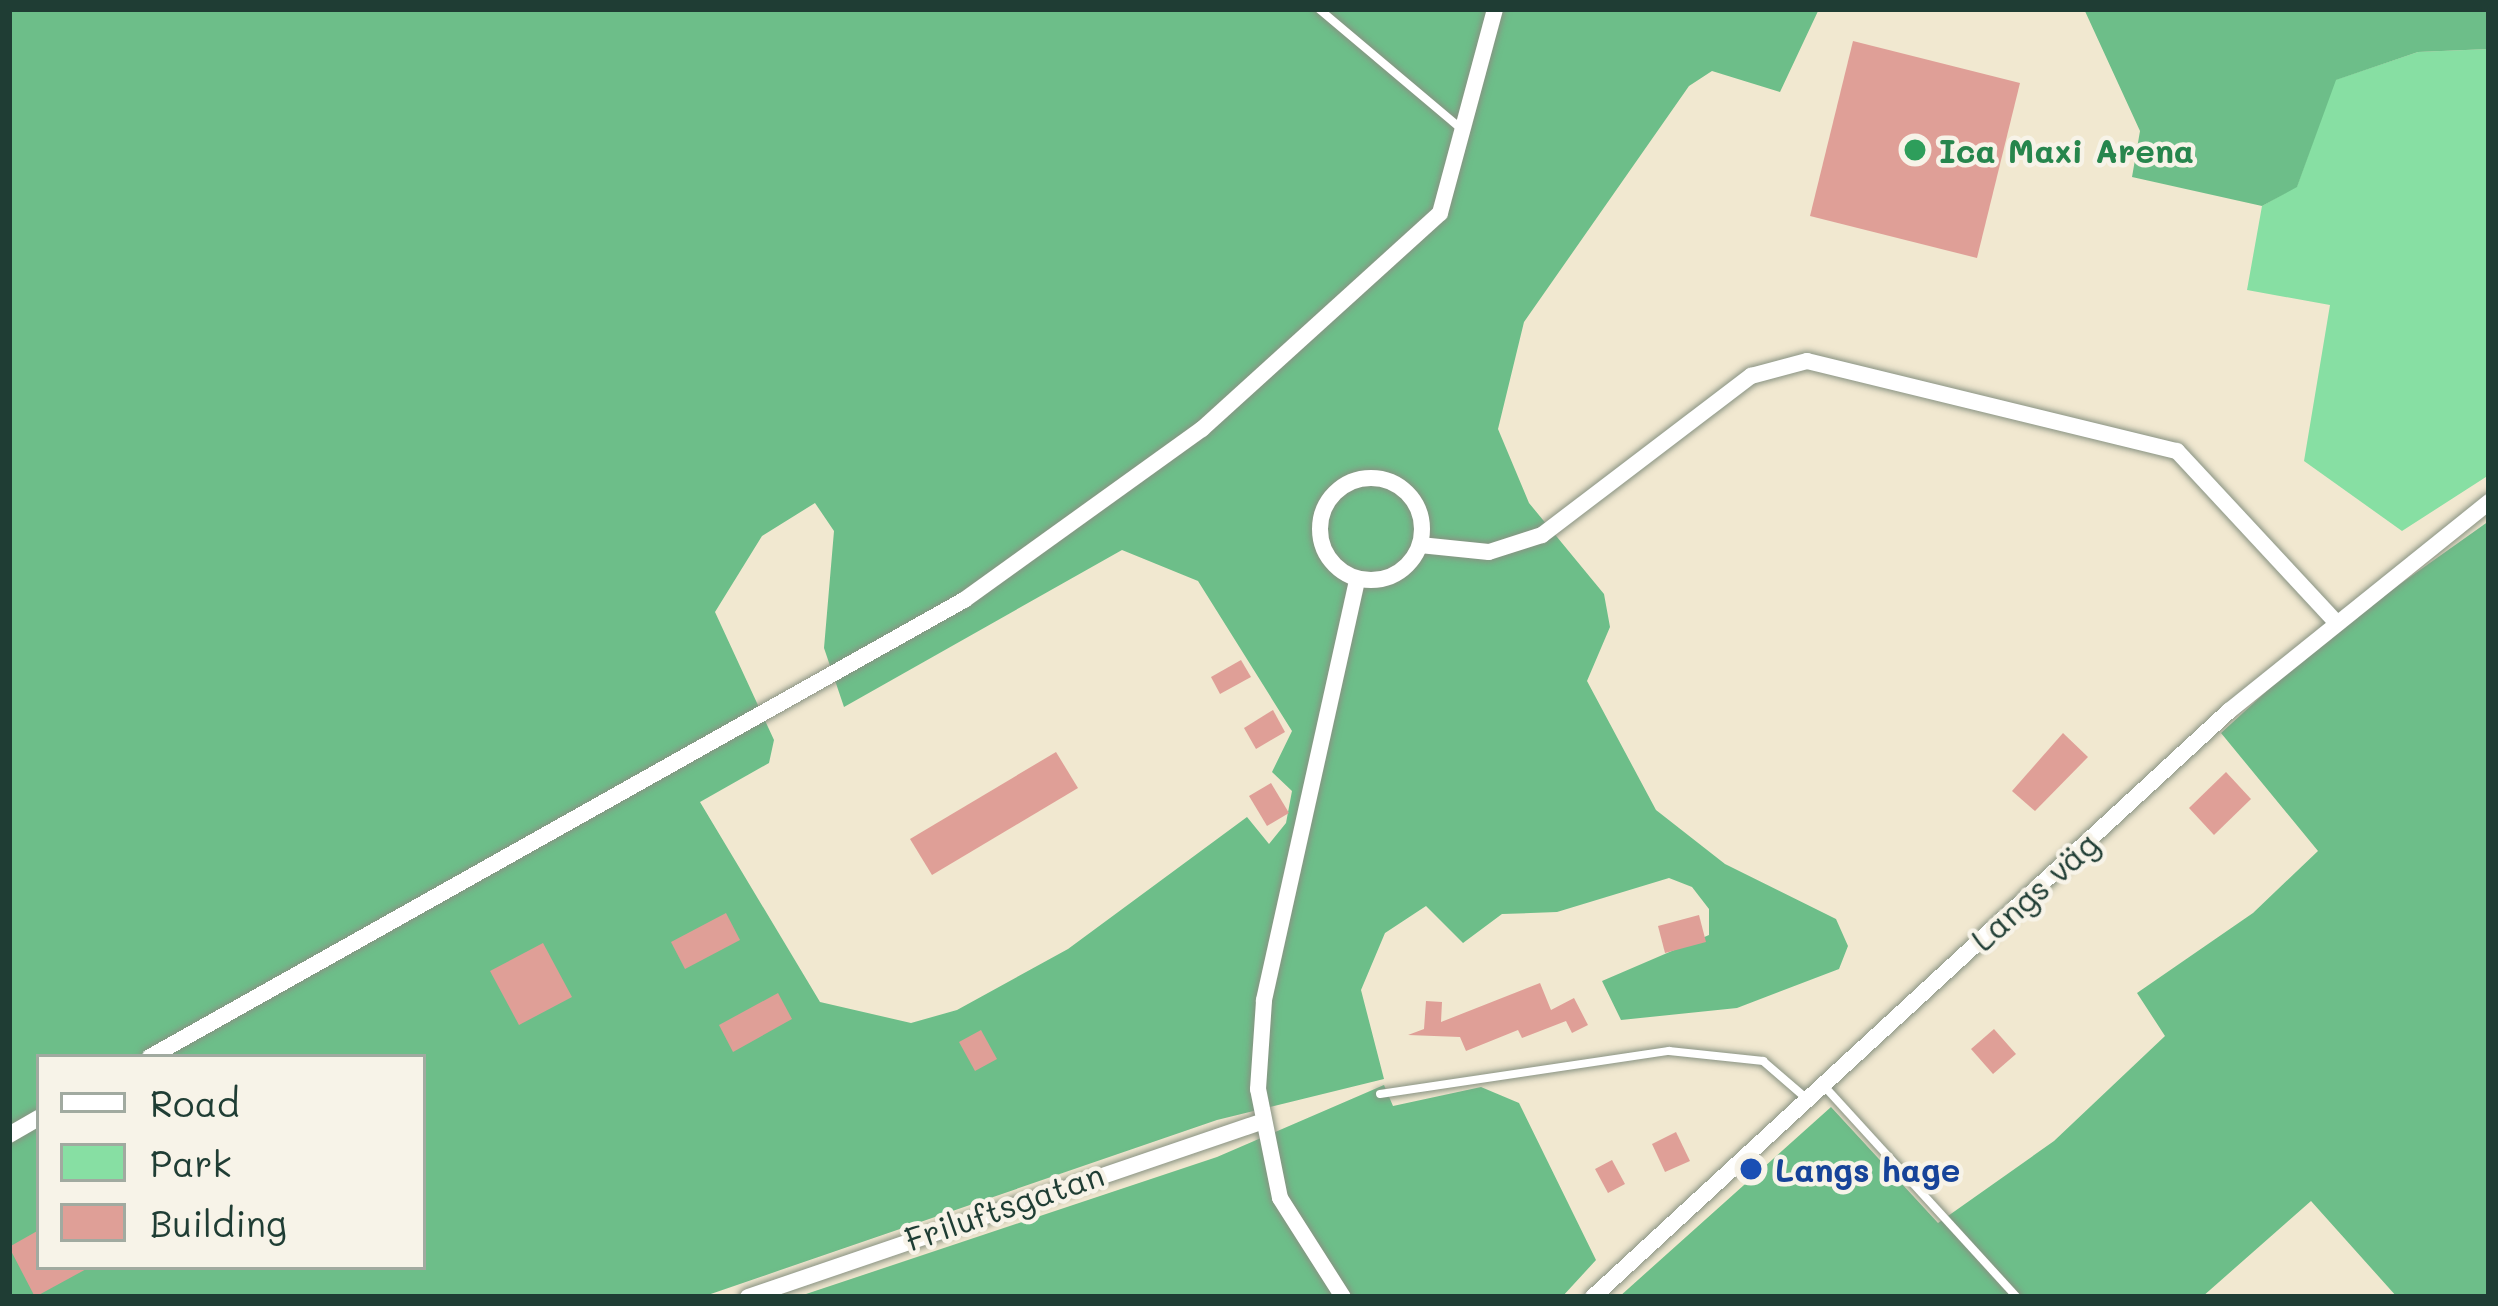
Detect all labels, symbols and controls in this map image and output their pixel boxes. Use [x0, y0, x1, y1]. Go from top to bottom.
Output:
place label: Ica Maxi Arena [1939, 130, 2194, 170]
marker: Ica Maxi Arena [1902, 137, 1928, 163]
street label: Langs väg [1962, 824, 2106, 958]
legend [36, 1054, 426, 1270]
text: Road [150, 1079, 240, 1126]
text: Park [150, 1139, 232, 1186]
place label: Langs hage [1775, 1149, 1960, 1189]
street label: Friluftsgatan [899, 1153, 1109, 1259]
marker: Langs hage [1738, 1156, 1764, 1182]
text: Building [150, 1199, 287, 1246]

